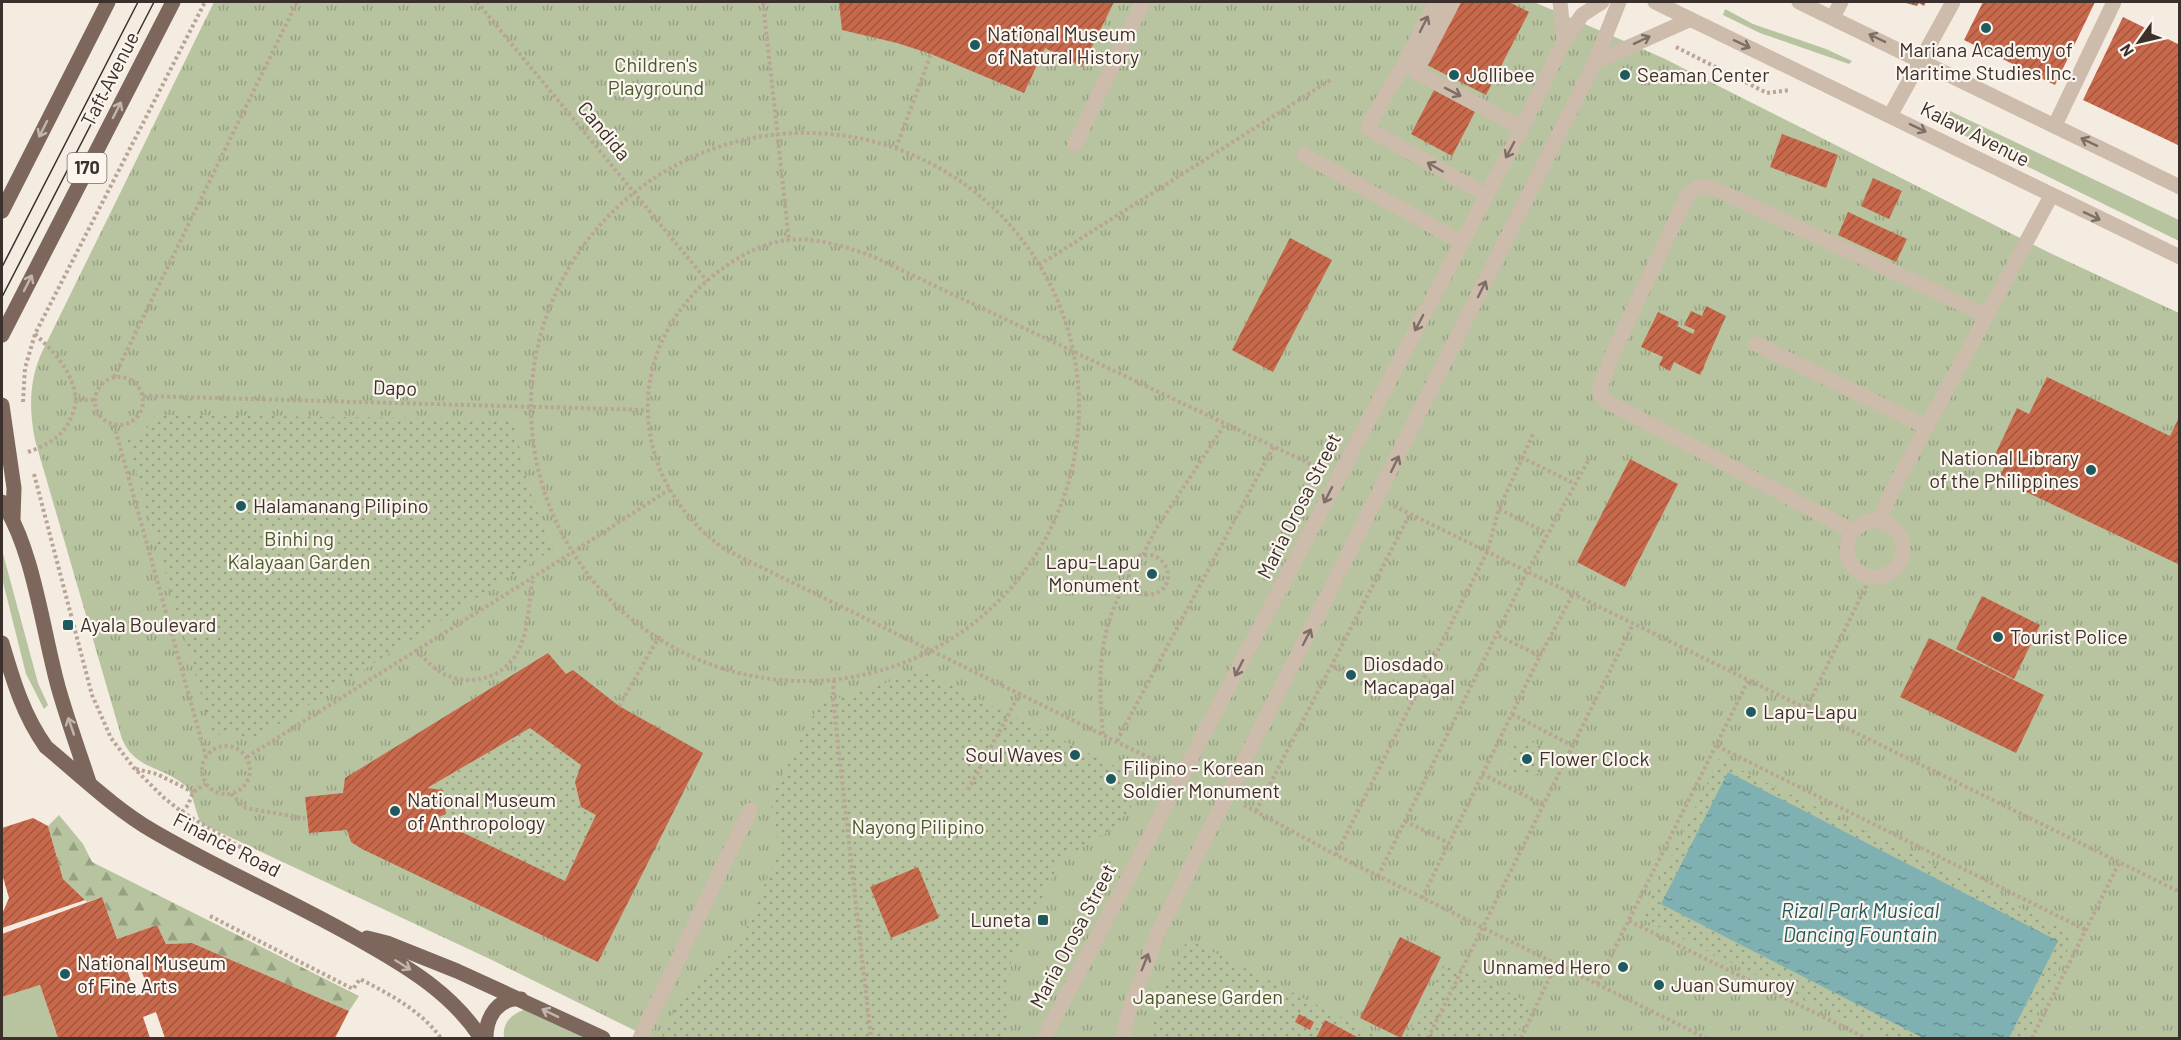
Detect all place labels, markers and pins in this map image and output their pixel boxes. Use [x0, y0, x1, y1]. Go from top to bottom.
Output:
place label: National Museum of Natural History [987, 21, 1139, 68]
marker: Mariana Academy of Maritime Studies Inc. [1979, 21, 1993, 35]
place label: Mariana Academy of Maritime Studies Inc. [1895, 37, 2077, 84]
marker: National Museum of Natural History [968, 38, 982, 52]
place label: Jollibee [1466, 62, 1535, 86]
place label: Seaman Center [1637, 62, 1769, 86]
marker: Jollibee [1447, 68, 1461, 82]
marker: Seaman Center [1618, 68, 1632, 82]
place label: National Library of the Philippines [1929, 445, 2079, 492]
marker: National Library of the Philippines [2084, 463, 2098, 477]
place label: Halamanang Pilipino [253, 493, 429, 517]
marker: Halamanang Pilipino [234, 499, 248, 513]
place label: Lapu-Lapu Monument [1045, 549, 1140, 596]
marker: Lapu-Lapu Monument [1145, 567, 1159, 581]
place label: Ayala Boulevard [80, 612, 216, 636]
marker: Ayala Boulevard [61, 618, 75, 632]
place label: Tourist Police [2010, 624, 2128, 648]
marker: Tourist Police [1991, 630, 2005, 644]
place label: Diosdado Macapagal [1363, 651, 1455, 698]
marker: Diosdado Macapagal [1344, 668, 1358, 682]
place label: Lapu-Lapu [1763, 699, 1858, 723]
marker: Lapu-Lapu [1744, 705, 1758, 719]
place label: Soul Waves [965, 742, 1063, 766]
place label: Flower Clock [1539, 746, 1650, 770]
marker: Soul Waves [1068, 748, 1082, 762]
marker: Flower Clock [1520, 752, 1534, 766]
place label: Filipino - Korean Soldier Monument [1123, 755, 1280, 802]
marker: Filipino - Korean Soldier Monument [1104, 772, 1118, 786]
place label: National Museum of Anthropology [407, 787, 556, 834]
marker: National Museum of Anthropology [388, 804, 402, 818]
place label: Luneta [970, 907, 1031, 931]
marker: Luneta [1036, 913, 1050, 927]
place label: National Museum of Fine Arts [77, 950, 226, 997]
place label: Unnamed Hero [1482, 954, 1611, 978]
marker: Unnamed Hero [1616, 960, 1630, 974]
marker: National Museum of Fine Arts [58, 967, 72, 981]
place label: Juan Sumuroy [1671, 972, 1795, 996]
marker: Juan Sumuroy [1652, 978, 1666, 992]

